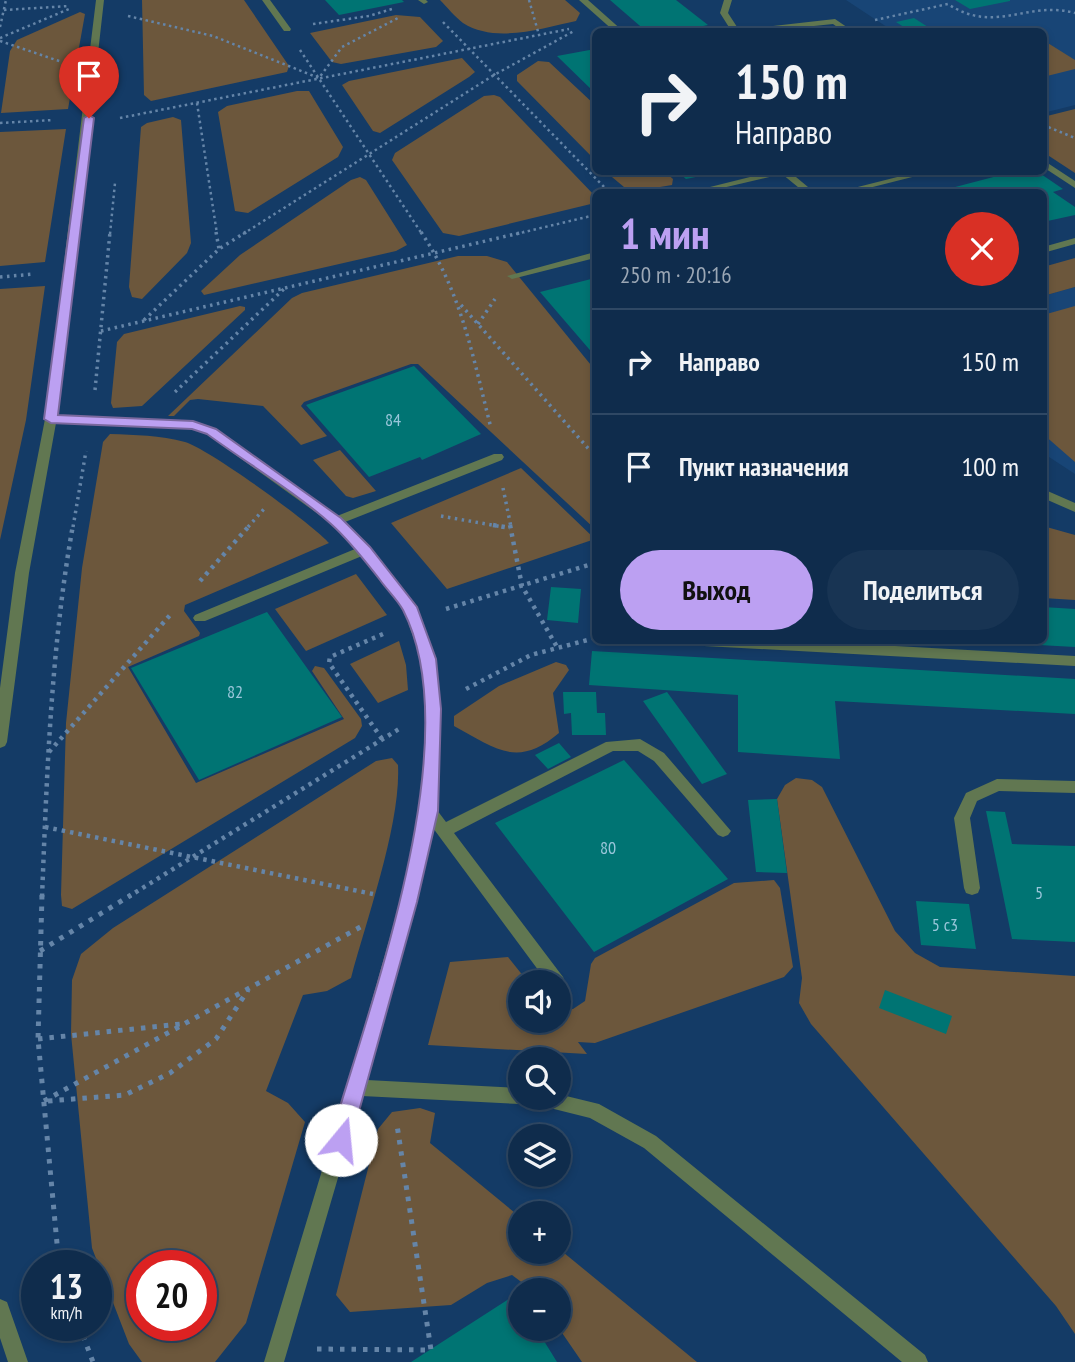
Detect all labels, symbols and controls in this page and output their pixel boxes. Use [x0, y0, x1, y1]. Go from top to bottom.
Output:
pin [59, 46, 119, 118]
text: 150 m [735, 49, 848, 113]
icon: right [620, 56, 711, 147]
icon: arrive [70, 57, 108, 95]
text: Направо [735, 111, 832, 153]
text: 1 мин [620, 206, 710, 261]
button: close [945, 212, 1019, 286]
text: 250 m · 20:16 [620, 260, 732, 289]
icon: right [620, 343, 658, 381]
text: Направо [679, 345, 760, 378]
text: 150 m [961, 345, 1019, 378]
house number: 84 [385, 408, 401, 431]
icon: arrive [620, 448, 658, 486]
text: Пункт назначения [679, 450, 849, 483]
text: 100 m [961, 450, 1019, 483]
button: Выход [620, 550, 813, 630]
button: Поделиться [827, 550, 1019, 630]
house number: 82 [227, 680, 243, 703]
house number: 80 [600, 836, 616, 859]
house number: 5 [1035, 881, 1043, 904]
house number: 5 с3 [932, 913, 958, 936]
map controls [508, 970, 571, 1341]
button: sound [508, 970, 571, 1033]
button: search [508, 1047, 571, 1110]
position arrow [304, 1103, 378, 1177]
button: layers [508, 1124, 571, 1187]
button: + [508, 1201, 571, 1264]
speed limit sign: 20 [126, 1250, 217, 1341]
text: 13 [50, 1263, 83, 1309]
button: − [508, 1278, 571, 1341]
text: km/h [51, 1301, 82, 1324]

